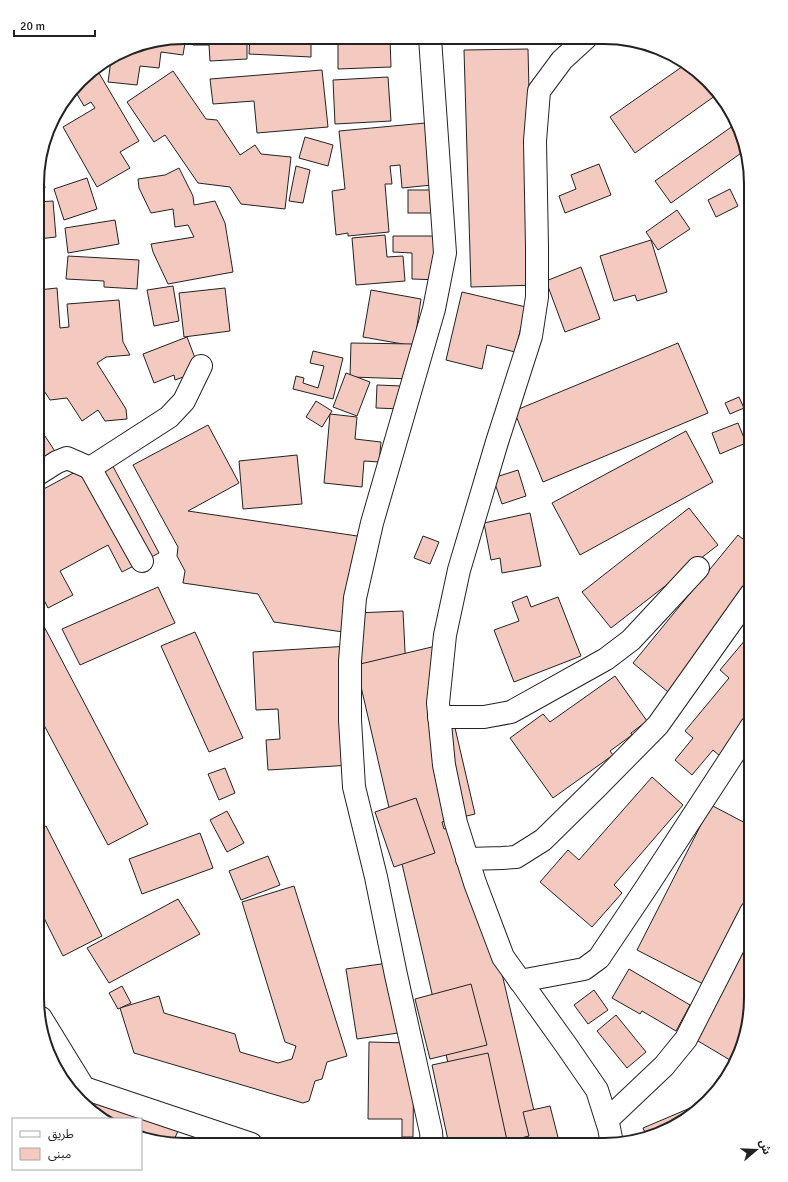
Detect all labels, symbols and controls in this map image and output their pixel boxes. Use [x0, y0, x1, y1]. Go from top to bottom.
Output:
scale bar [14, 12, 95, 38]
text: 20 m [20, 19, 45, 34]
legend [12, 1118, 142, 1170]
text: طريق [48, 1127, 74, 1142]
north arrow [736, 1130, 776, 1170]
text: ش [756, 1138, 774, 1156]
text: مبنى [48, 1147, 71, 1162]

